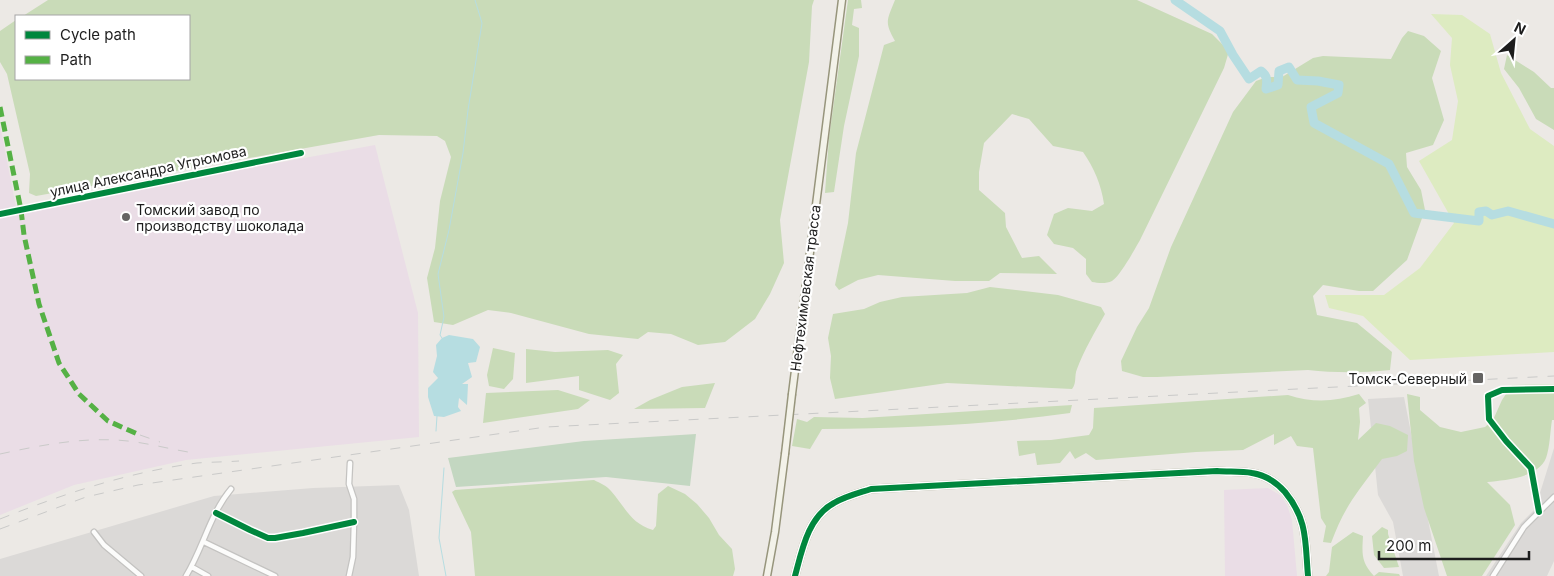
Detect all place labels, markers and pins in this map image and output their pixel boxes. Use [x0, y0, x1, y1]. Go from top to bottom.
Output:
place label: Томский завод по производству шоколада [136, 201, 304, 234]
marker: Томский завод по производству шоколада [120, 211, 132, 223]
place label: Томск-Северный [1349, 370, 1467, 387]
marker: Томск-Северный [1471, 371, 1485, 385]

